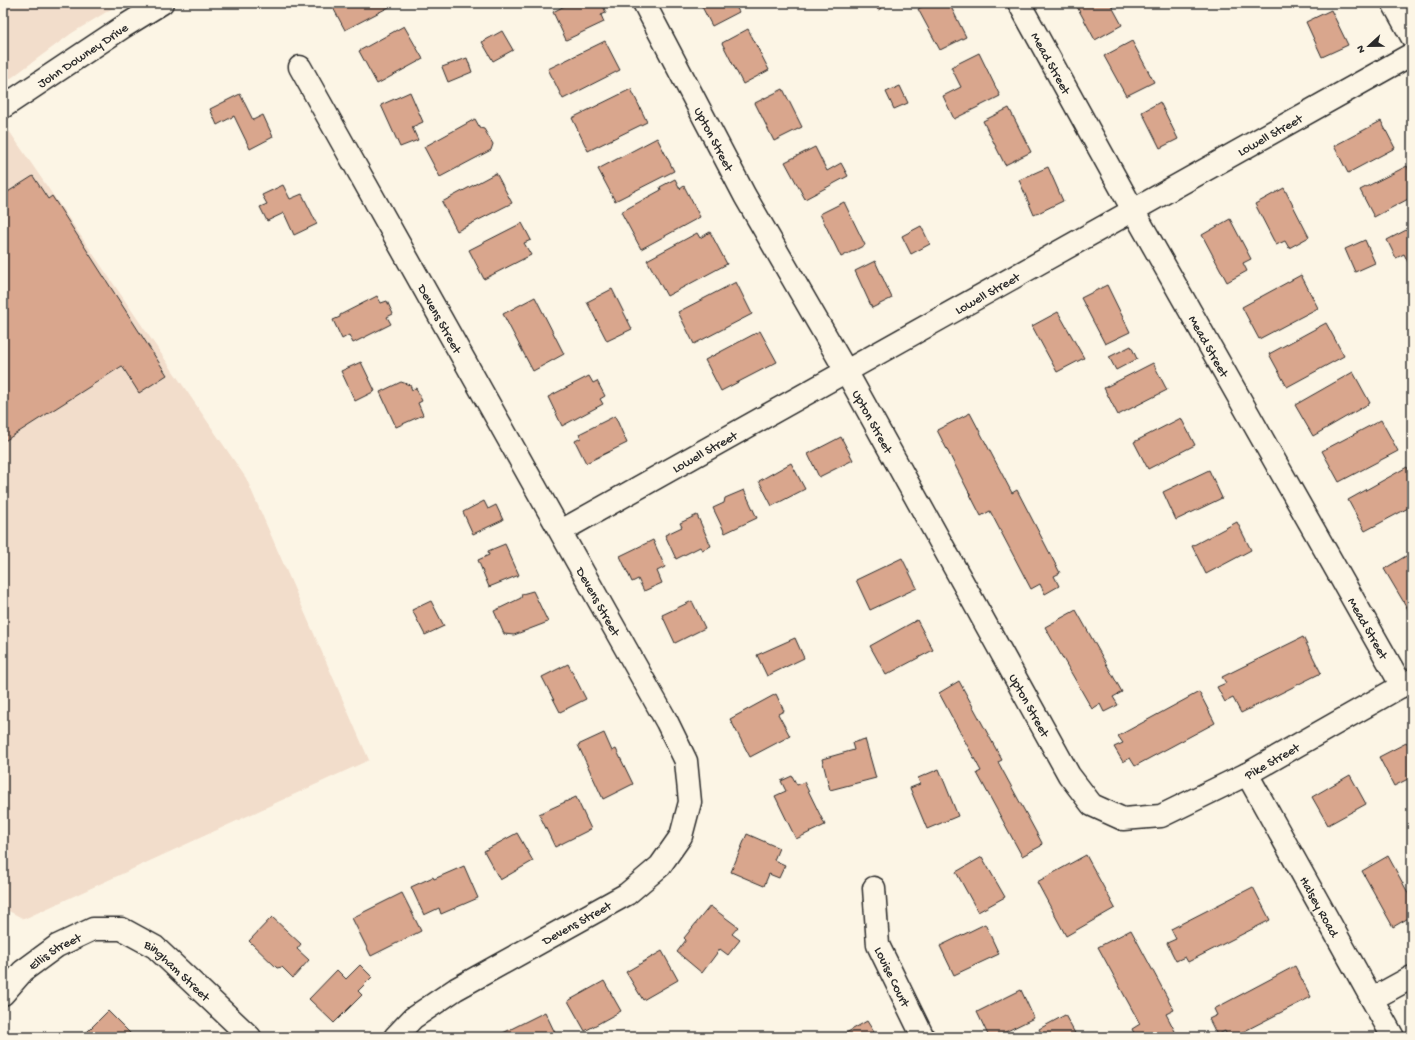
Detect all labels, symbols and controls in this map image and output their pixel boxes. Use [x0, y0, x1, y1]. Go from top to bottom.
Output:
street label: John Downey Drive [35, 21, 132, 92]
north arrow [1349, 26, 1389, 66]
street label: Mead Street [1027, 30, 1073, 99]
text: N [1355, 43, 1368, 55]
street label: Upton Street [690, 105, 736, 176]
street label: Lowell Street [1236, 111, 1307, 160]
street label: Lowell Street [953, 270, 1024, 319]
street label: Devens Street [413, 282, 465, 358]
street label: Mead Street [1184, 313, 1232, 382]
street label: Upton Street [848, 388, 896, 458]
street label: Lowell Street [670, 428, 742, 477]
street label: Devens Street [571, 564, 623, 641]
street label: Mead Street [1343, 595, 1391, 664]
street label: Upton Street [1005, 672, 1052, 742]
street label: Pike Street [1242, 740, 1304, 784]
street label: Halsey Road [1295, 874, 1342, 941]
street label: Devens Street [539, 898, 616, 950]
street label: Ellis Street [26, 930, 85, 974]
street label: Bingham Street [140, 937, 213, 1006]
street label: Louise Court [870, 945, 913, 1011]

